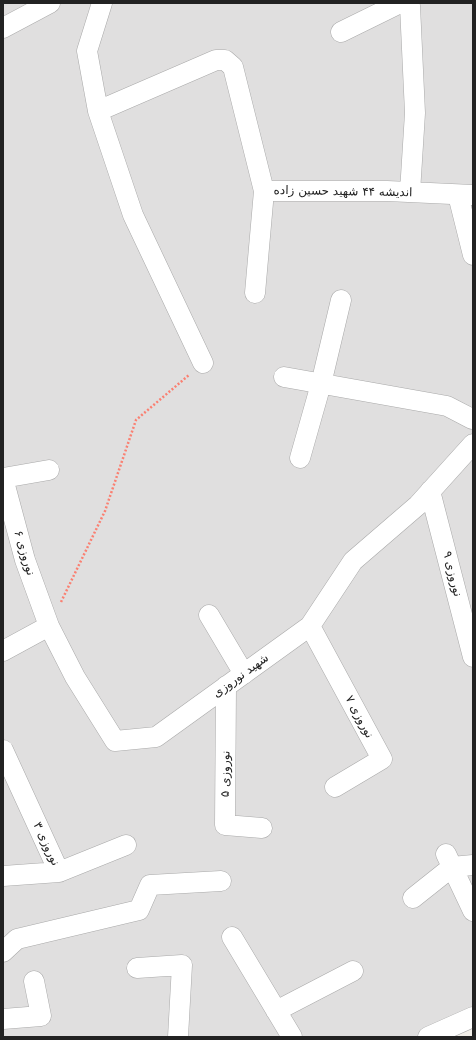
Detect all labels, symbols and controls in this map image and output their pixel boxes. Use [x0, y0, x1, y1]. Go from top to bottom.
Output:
street label: اندیشه ۴۴ شهید حسین زاده [274, 184, 412, 200]
street label: نوروزی ۶ [10, 529, 38, 577]
street label: نوروزی ۹ [439, 550, 465, 598]
street label: شهید نوروزی [210, 651, 272, 701]
street label: نوروزی ۷ [342, 693, 376, 741]
street label: نوروزی ۵ [218, 751, 234, 797]
street label: نوروزی ۳ [30, 820, 62, 868]

